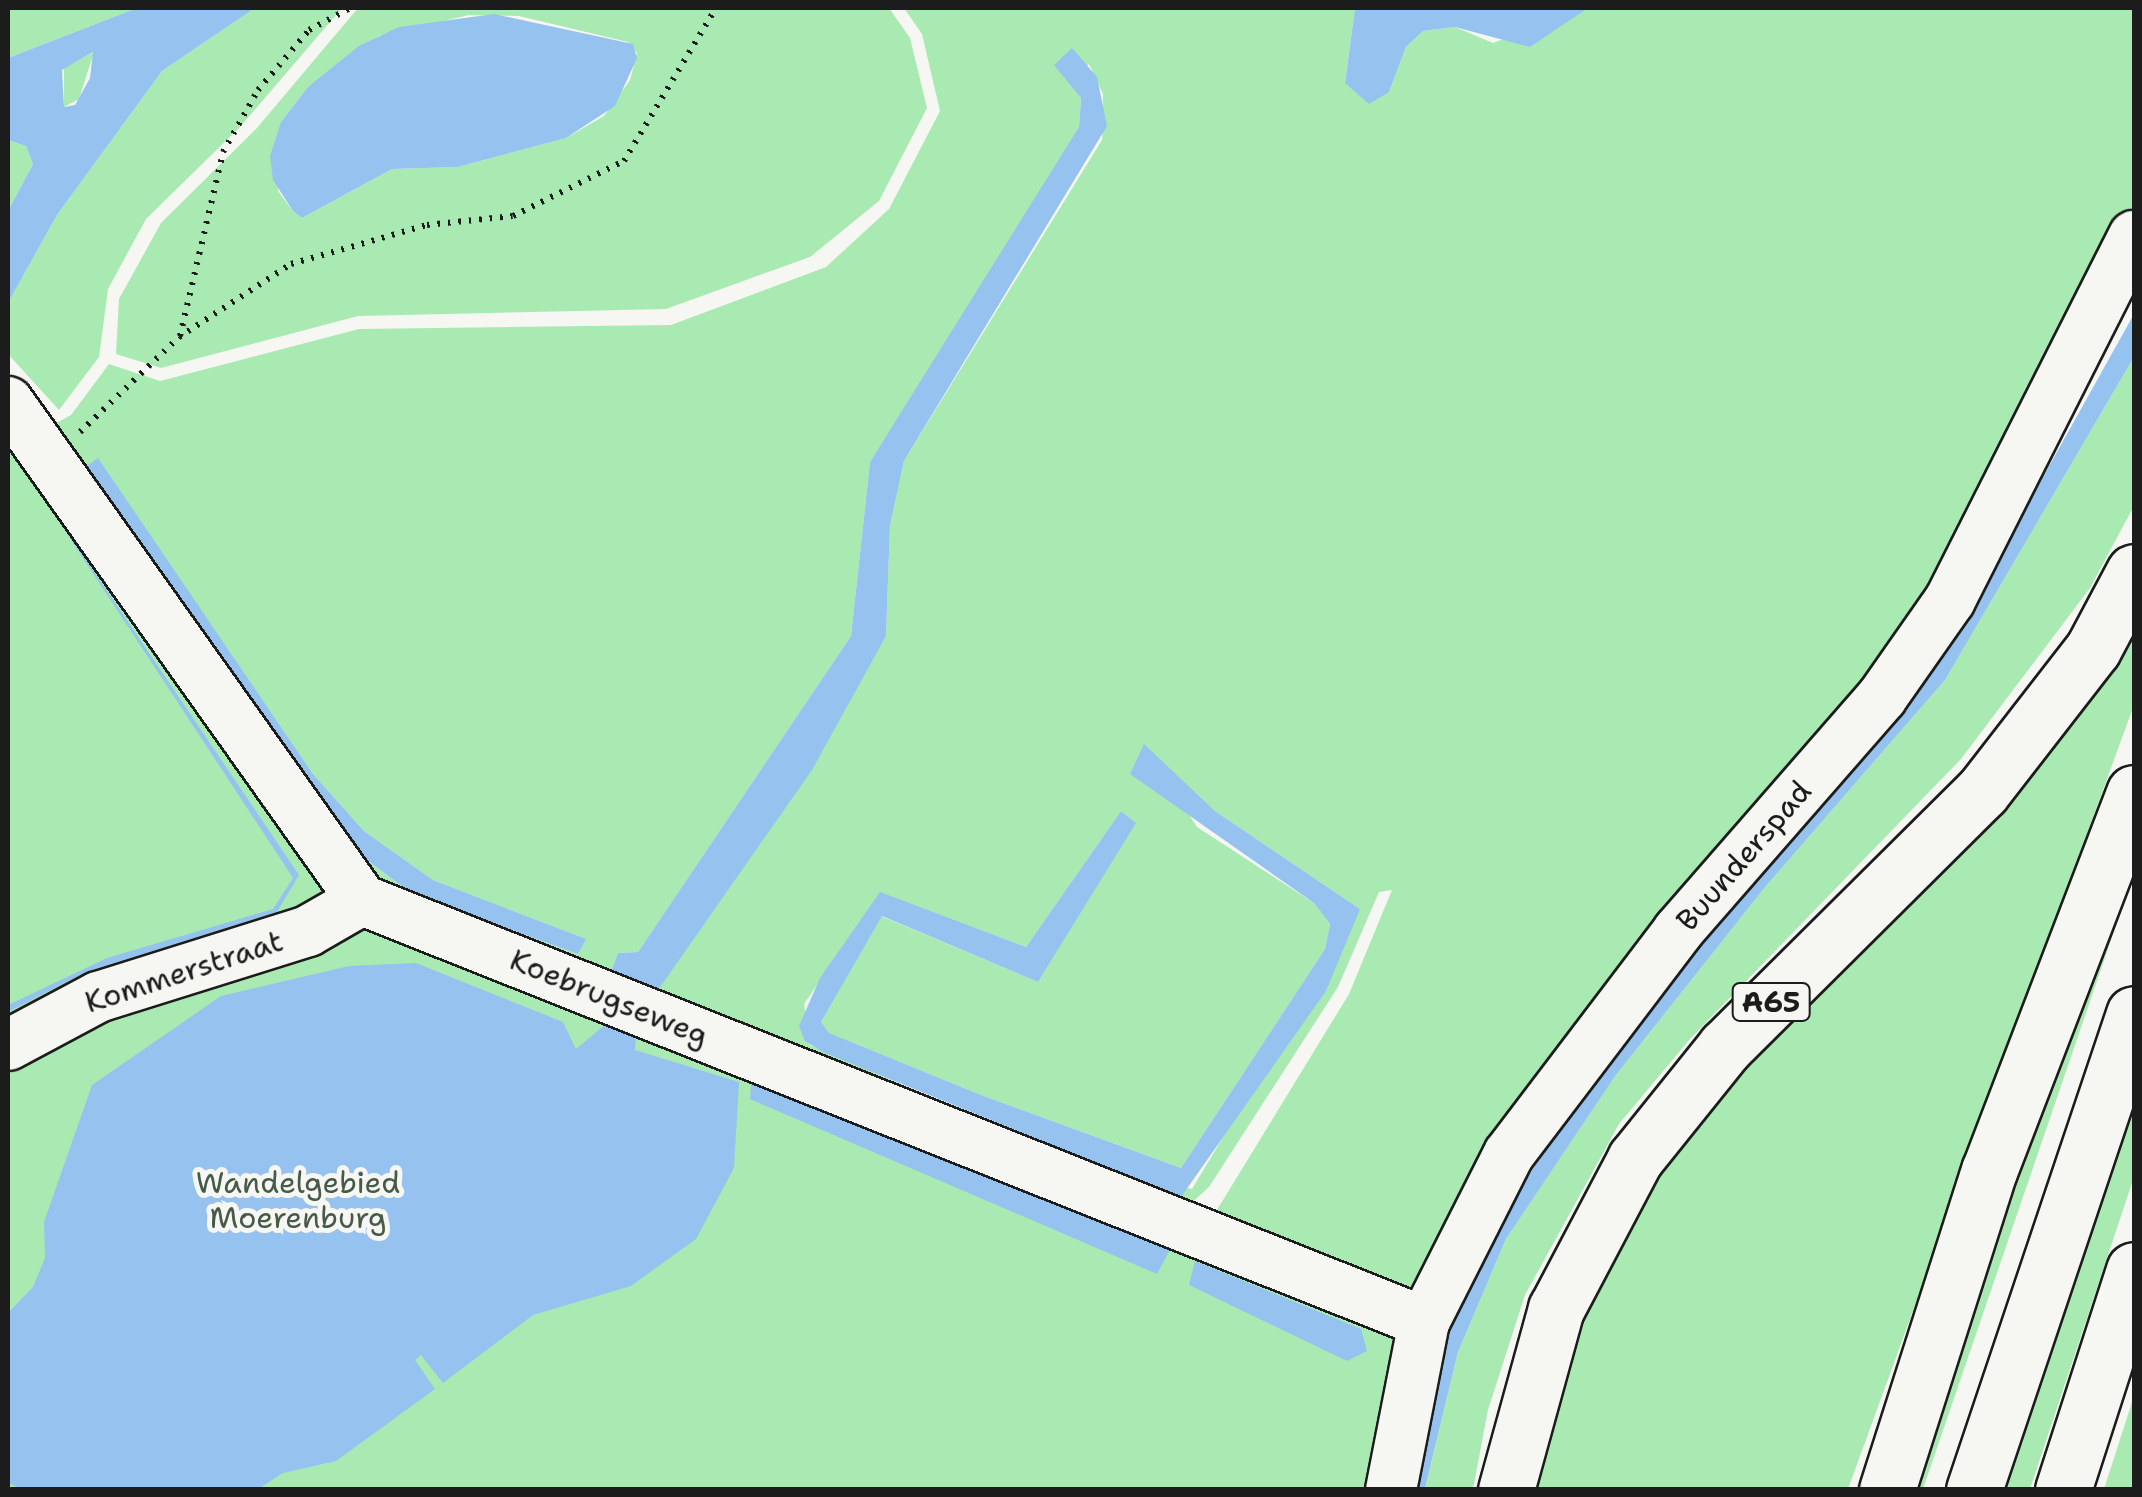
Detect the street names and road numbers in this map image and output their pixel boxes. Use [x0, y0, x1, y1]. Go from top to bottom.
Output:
street label: Buunderspad [1669, 774, 1819, 938]
street label: Kommerstraat [80, 923, 288, 1021]
street label: Koebrugseweg [505, 942, 713, 1054]
road number: A65 [1731, 979, 1811, 1025]

